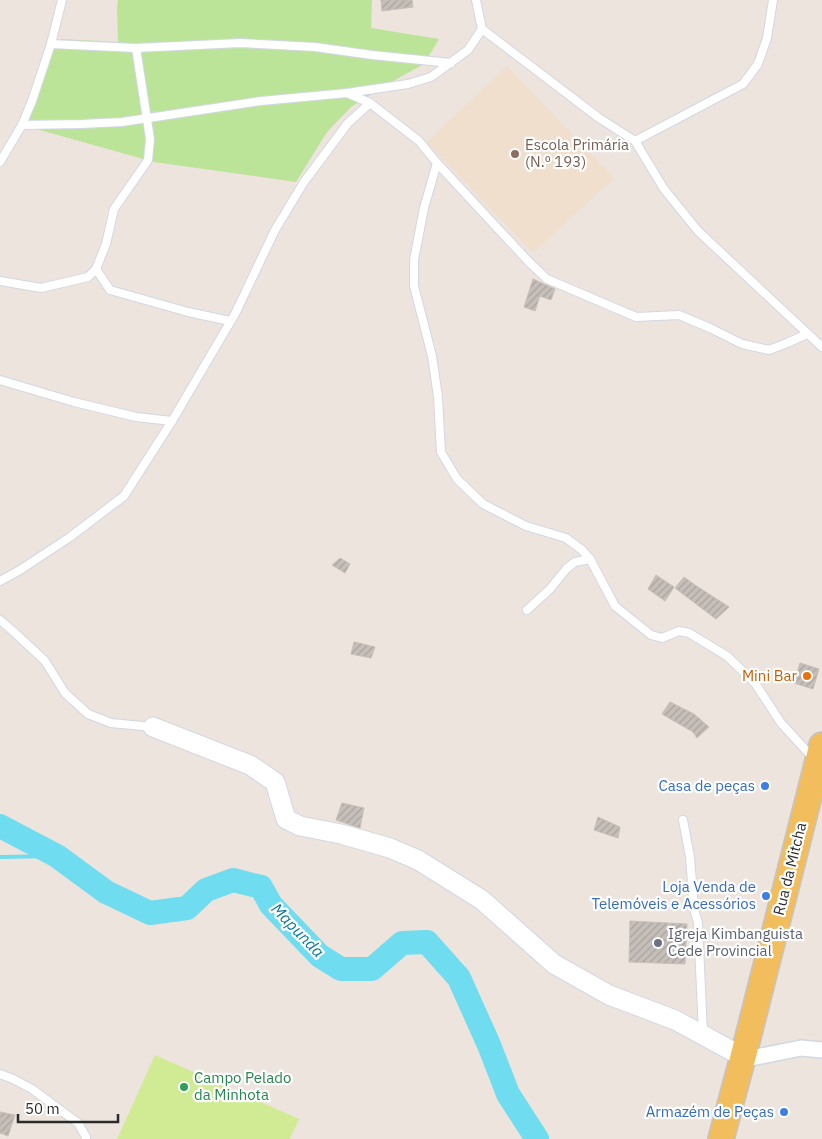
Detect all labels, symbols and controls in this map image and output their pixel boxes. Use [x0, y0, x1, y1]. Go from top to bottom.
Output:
place label: Escola Primária (N.º 193) [525, 135, 629, 171]
marker: Escola Primária (N.º 193) [509, 148, 521, 160]
place label: Mini Bar [742, 666, 797, 685]
marker: Mini Bar [801, 670, 813, 682]
place label: Casa de peças [659, 776, 755, 795]
marker: Casa de peças [759, 780, 771, 792]
street label: Rua da Mitcha [769, 820, 810, 917]
place label: Loja Venda de Telemóveis e Acessórios [591, 877, 756, 913]
marker: Loja Venda de Telemóveis e Acessórios [760, 890, 772, 902]
water label: Mapunda [267, 899, 329, 961]
place label: Igreja Kimbanguista Cede Provincial [668, 924, 803, 960]
marker: Igreja Kimbanguista Cede Provincial [652, 937, 664, 949]
place label: Campo Pelado da Minhota [194, 1068, 291, 1104]
marker: Campo Pelado da Minhota [178, 1081, 190, 1093]
scale bar [18, 1092, 118, 1124]
text: 50 m [25, 1099, 60, 1118]
place label: Armazém de Peças [646, 1102, 774, 1121]
marker: Armazém de Peças [778, 1106, 790, 1118]

